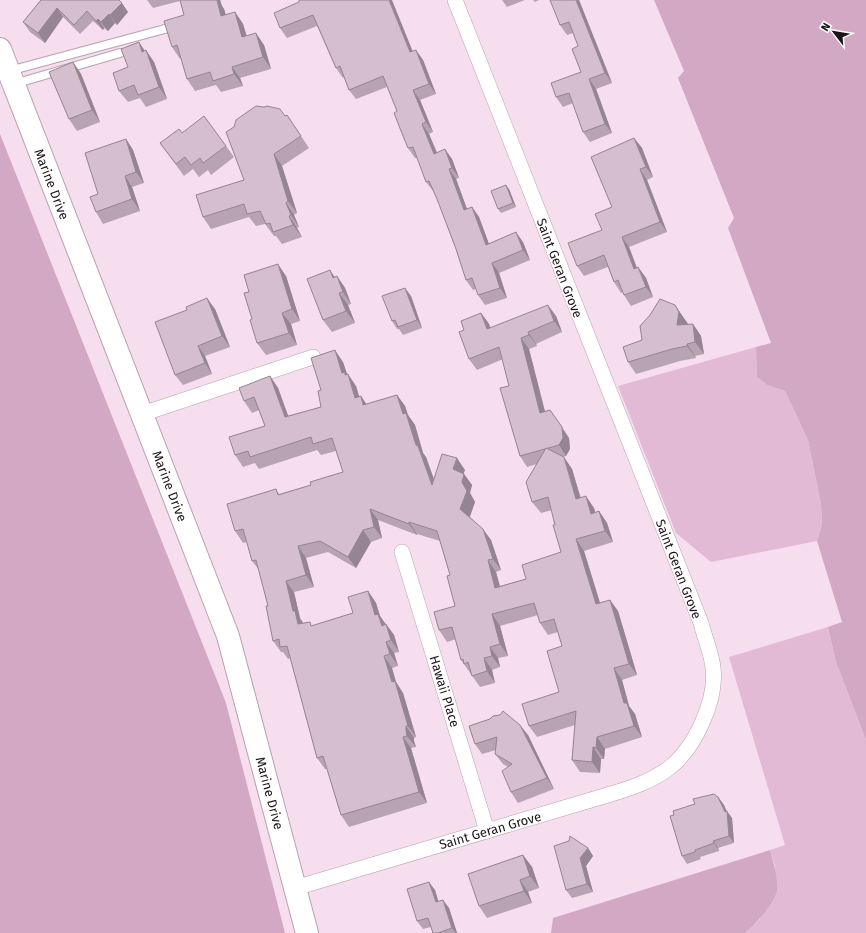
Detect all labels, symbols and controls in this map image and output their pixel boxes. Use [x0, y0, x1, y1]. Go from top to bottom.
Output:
north arrow [814, 12, 854, 52]
text: N [818, 21, 833, 34]
street label: Marine Drive [31, 147, 72, 222]
street label: Saint Geran Grove [534, 216, 585, 320]
street label: Marine Drive [149, 449, 190, 524]
street label: Saint Geran Grove [653, 517, 704, 621]
street label: Hawaii Place [427, 654, 463, 729]
street label: Marine Drive [253, 755, 286, 831]
street label: Saint Geran Grove [437, 809, 543, 852]

